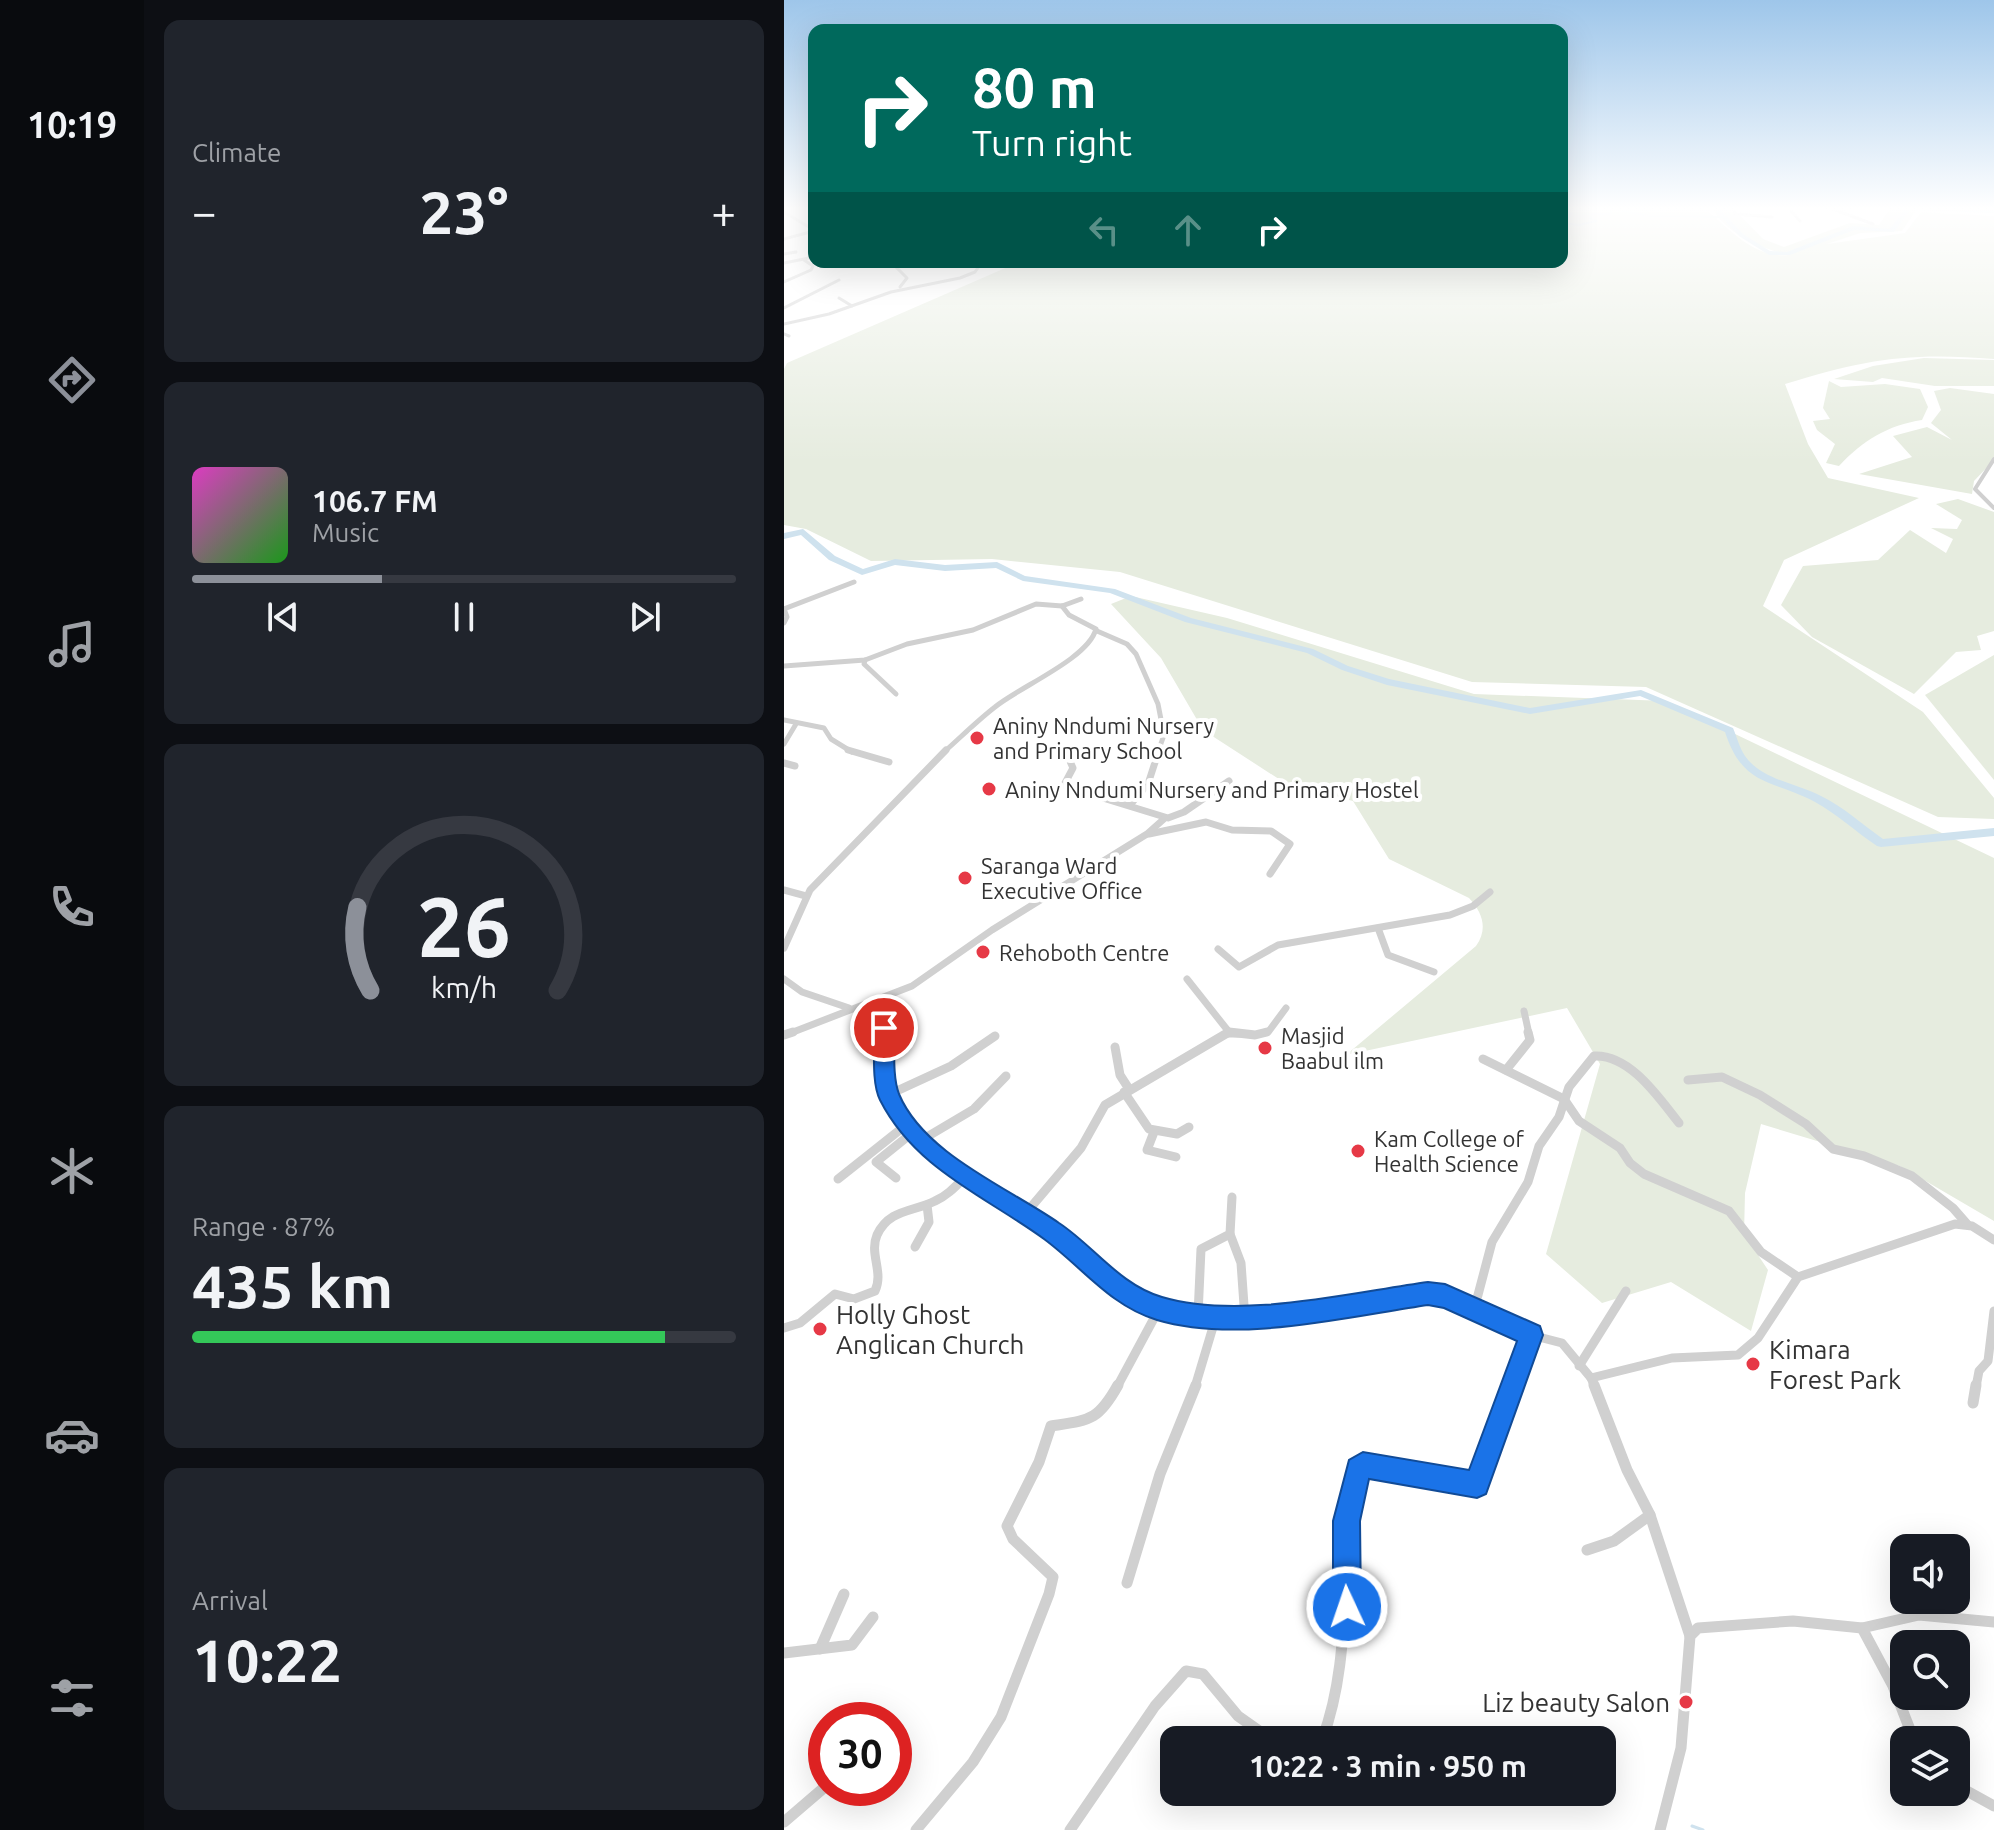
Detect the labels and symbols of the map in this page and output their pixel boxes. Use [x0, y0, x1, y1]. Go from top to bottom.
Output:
place label: Aniny Nndumi Nursery and Primary School [993, 713, 1214, 763]
marker: Aniny Nndumi Nursery and Primary School [968, 729, 986, 747]
place label: Aniny Nndumi Nursery and Primary Hostel [1005, 777, 1419, 802]
marker: Aniny Nndumi Nursery and Primary Hostel [980, 780, 998, 798]
place label: Saranga Ward Executive Office [981, 853, 1143, 903]
marker: Saranga Ward Executive Office [956, 869, 974, 887]
place label: Rehoboth Centre [999, 940, 1170, 965]
marker: Rehoboth Centre [974, 943, 992, 961]
pin [850, 994, 918, 1062]
place label: Masjid Baabul ilm [1281, 1023, 1384, 1073]
marker: Masjid Baabul ilm [1256, 1039, 1274, 1057]
place label: Kam College of Health Science [1374, 1126, 1524, 1176]
marker: Kam College of Health Science [1349, 1142, 1367, 1160]
place label: Holly Ghost Anglican Church [836, 1300, 1024, 1359]
marker: Holly Ghost Anglican Church [811, 1320, 829, 1338]
place label: Kimara Forest Park [1769, 1335, 1901, 1394]
marker: Kimara Forest Park [1744, 1355, 1762, 1373]
position arrow [1305, 1565, 1389, 1649]
place label: Liz beauty Salon [1482, 1688, 1670, 1717]
marker: Liz beauty Salon [1677, 1693, 1695, 1711]
speed limit sign: 30 [808, 1702, 912, 1806]

